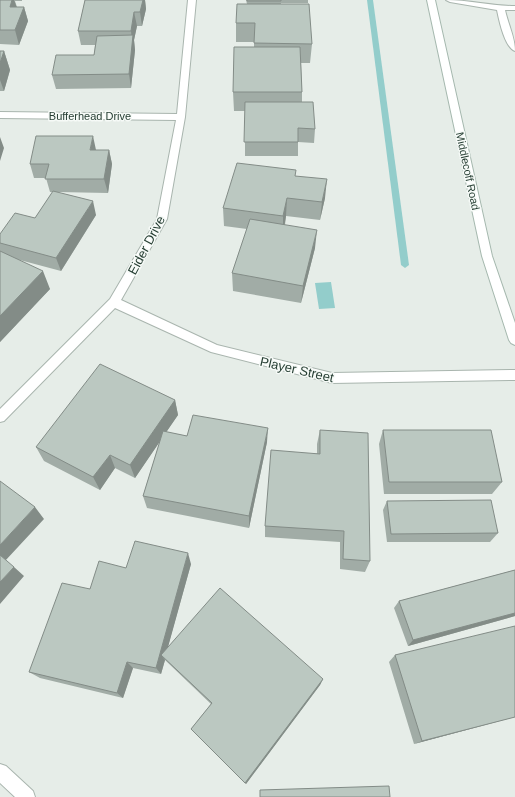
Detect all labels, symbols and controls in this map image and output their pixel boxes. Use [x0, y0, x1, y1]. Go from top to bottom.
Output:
street label: Bufferhead Drive [49, 110, 131, 122]
street label: Middlecoff Road [454, 131, 482, 211]
street label: Eider Drive [125, 213, 168, 277]
street label: Player Street [259, 354, 336, 385]

